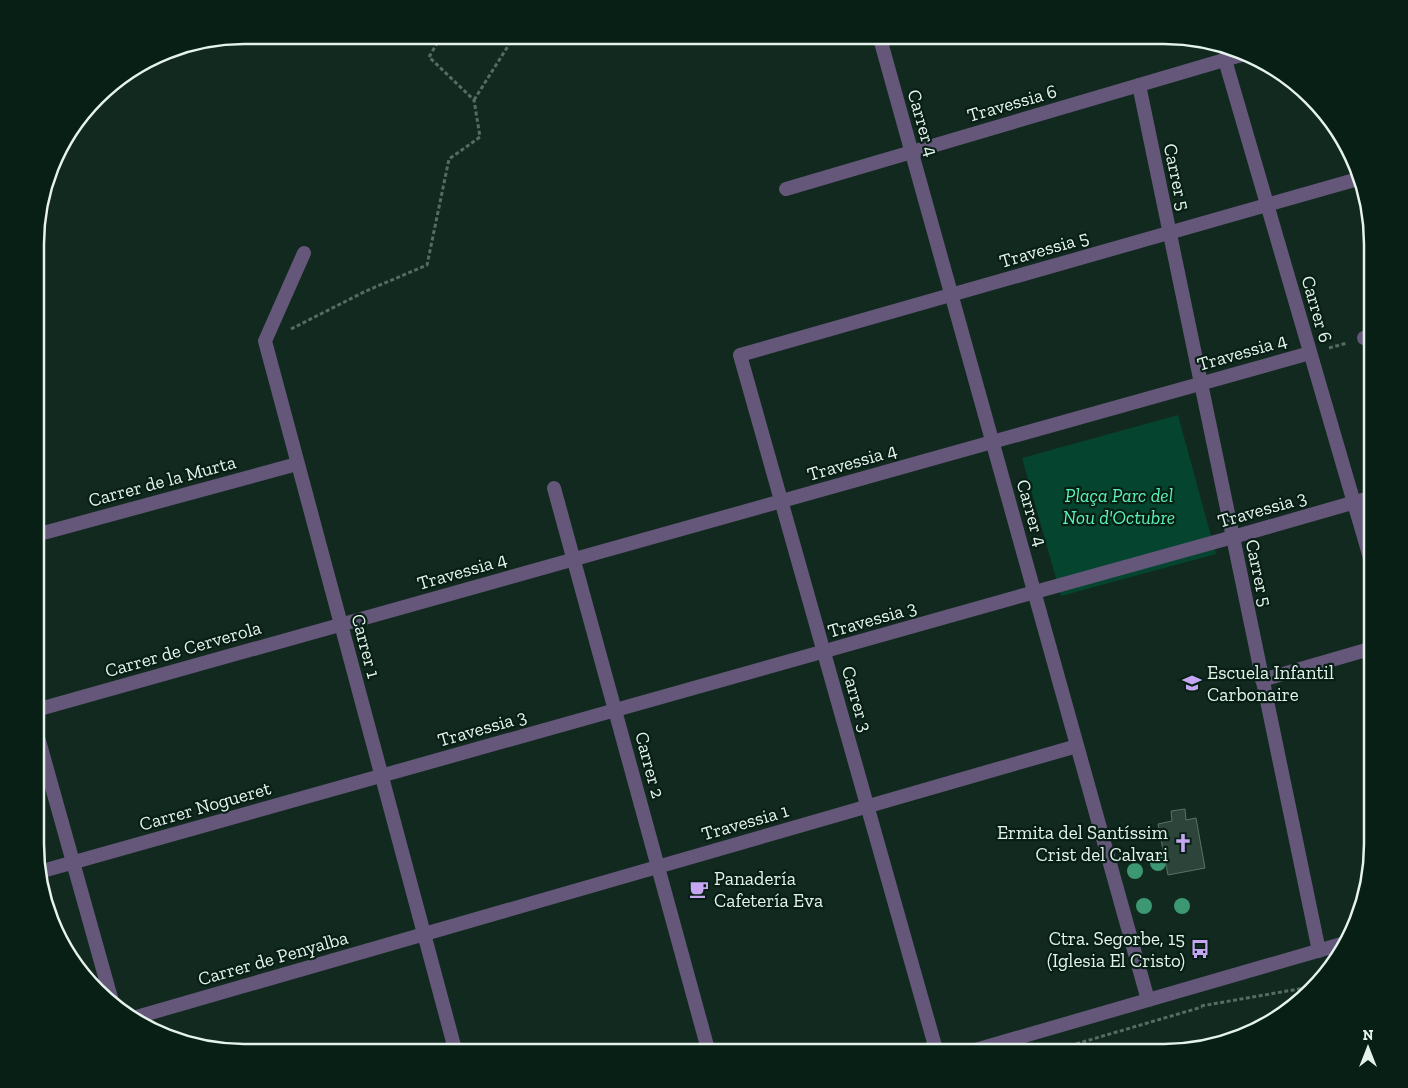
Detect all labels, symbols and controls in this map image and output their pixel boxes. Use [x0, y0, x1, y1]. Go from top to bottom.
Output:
street label: Travessia 6 [965, 79, 1059, 127]
street label: Carrer 4 [902, 87, 944, 159]
street label: Carrer 5 [1159, 141, 1195, 213]
street label: Travessia 5 [997, 225, 1091, 273]
street label: Carrer 6 [1297, 273, 1337, 345]
street label: Travessia 4 [1194, 328, 1290, 376]
street label: Travessia 4 [804, 438, 900, 486]
street label: Carrer de la Murta [86, 450, 238, 512]
street label: Carrer 4 [1011, 477, 1053, 549]
park label: Plaça Parc del Nou d'Octubre [1063, 484, 1175, 529]
street label: Travessia 3 [1215, 485, 1309, 533]
street label: Carrer 5 [1241, 537, 1277, 609]
street label: Travessia 4 [414, 547, 510, 595]
street label: Travessia 3 [825, 595, 919, 643]
street label: Carrer 1 [346, 611, 386, 681]
street label: Carrer de Cerverola [102, 616, 264, 682]
place label: Escuela Infantil Carbonaire [1207, 661, 1334, 706]
street label: Carrer 3 [837, 663, 877, 735]
school or university icon: Escuela Infantil Carbonaire [1181, 672, 1203, 694]
street label: Travessia 3 [435, 704, 529, 752]
street label: Carrer 2 [630, 729, 670, 801]
street label: Carrer Nogueret [137, 776, 273, 836]
street label: Travessia 1 [699, 799, 791, 845]
place label: Ermita del Santíssim Crist del Calvari [997, 821, 1169, 866]
church icon: Ermita del Santíssim Crist del Calvari [1172, 832, 1194, 854]
place label: Panadería Cafetería Eva [714, 867, 823, 912]
cafe icon: Panadería Cafetería Eva [688, 878, 710, 900]
street label: Carrer de Penyalba [195, 926, 351, 990]
place label: Ctra. Segorbe, 15 (Iglesia El Cristo) [1047, 927, 1185, 972]
bus stop icon: Ctra. Segorbe, 15 (Iglesia El Cristo) [1189, 938, 1211, 960]
north arrow [1343, 1023, 1393, 1073]
text: N [1363, 1027, 1374, 1044]

